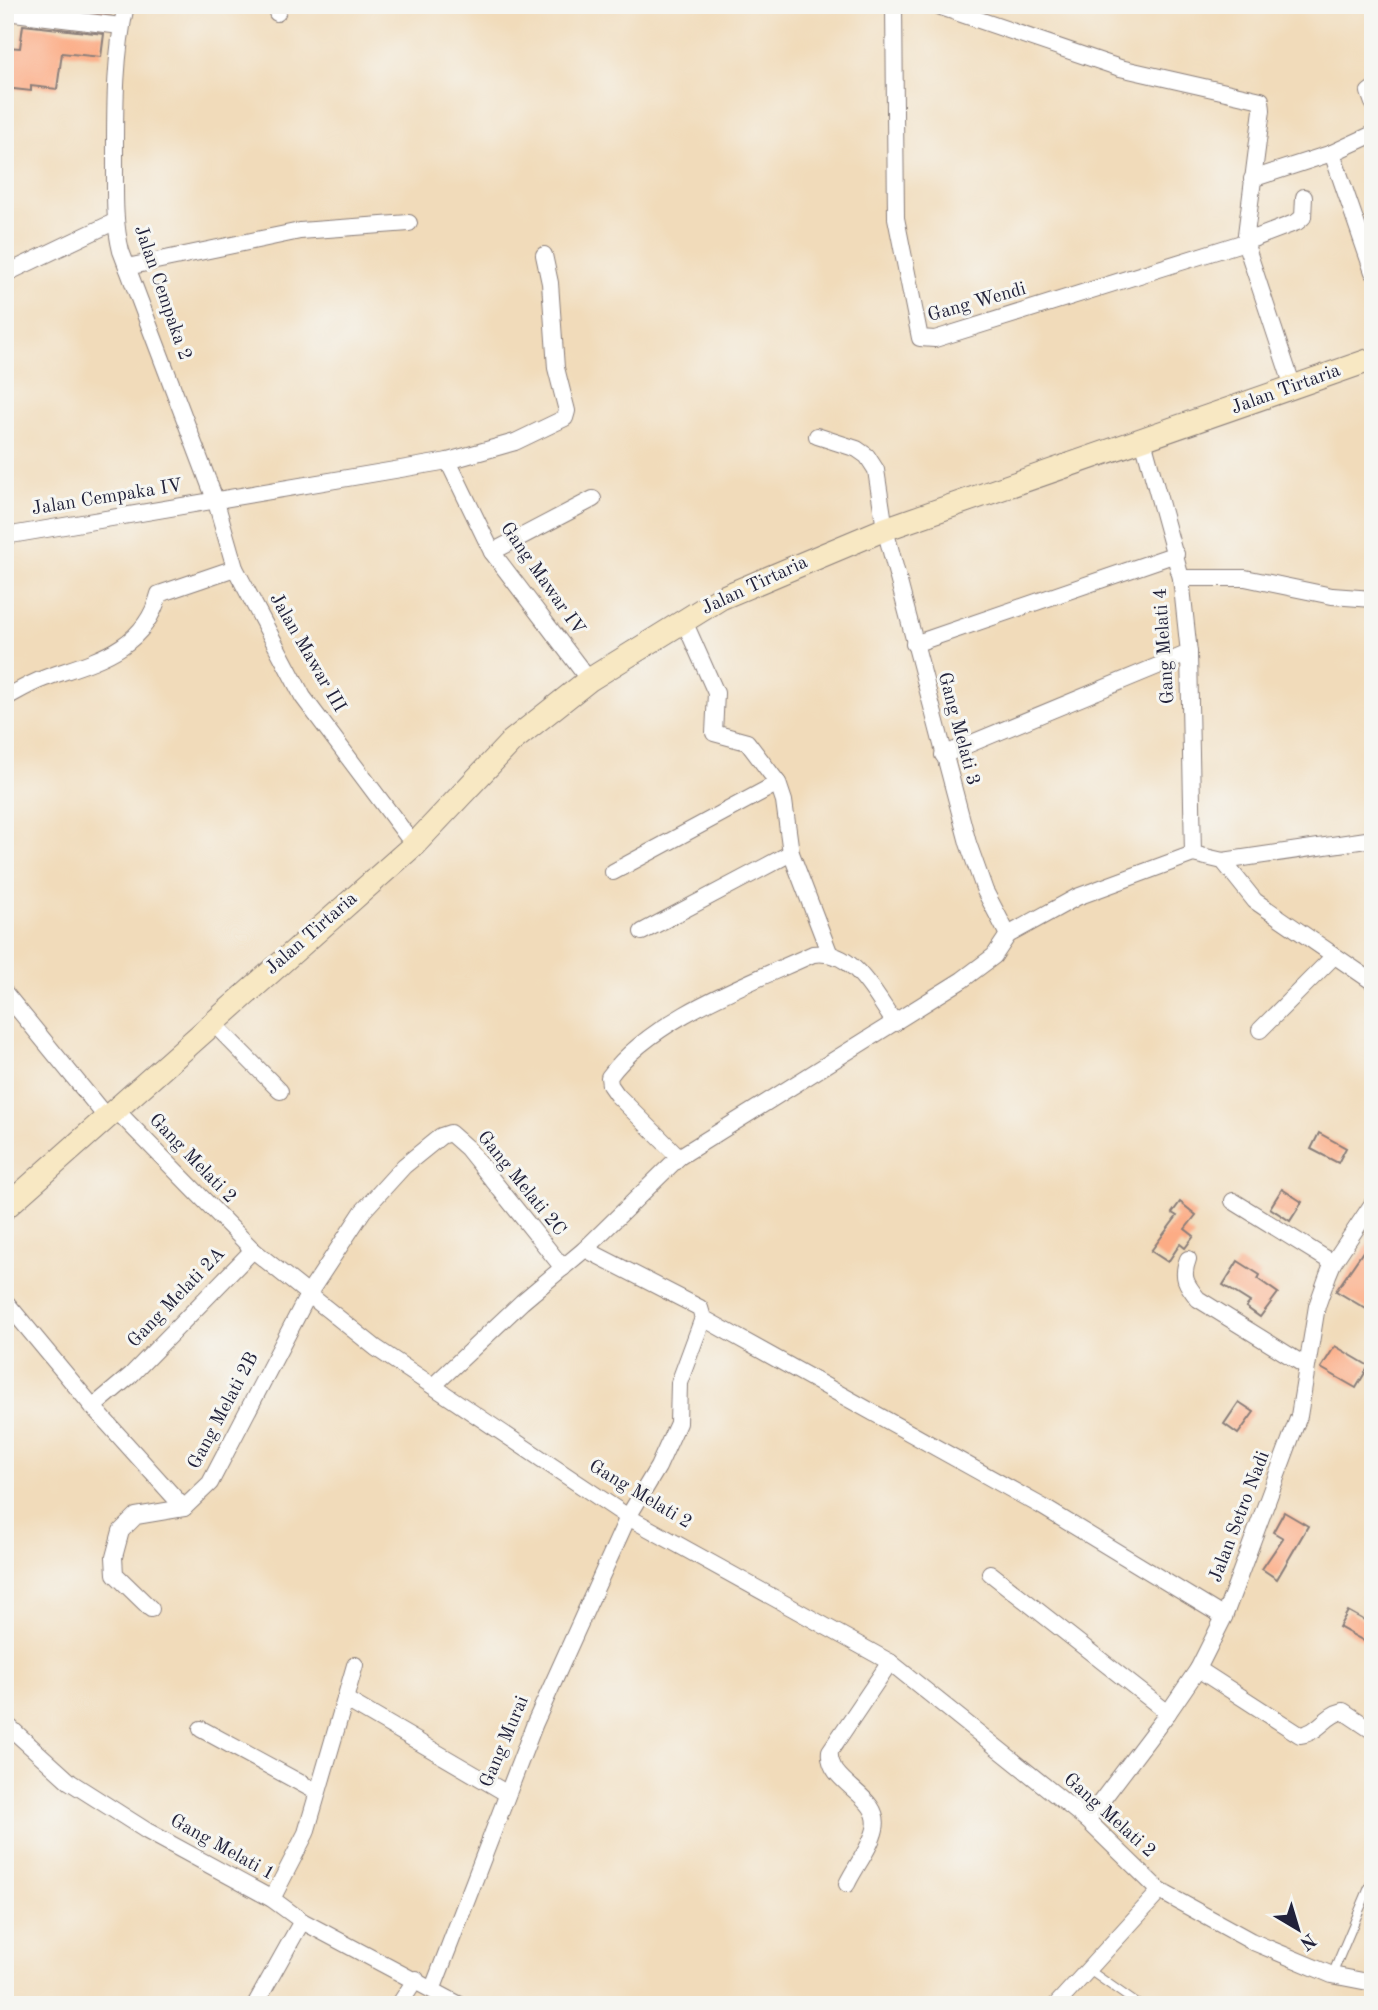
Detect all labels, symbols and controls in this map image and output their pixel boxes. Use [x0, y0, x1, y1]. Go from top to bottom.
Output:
street label: Jalan Cempaka 2 [130, 223, 194, 363]
street label: Gang Wendi [926, 280, 1028, 326]
street label: Jalan Tirtaria [1229, 361, 1344, 419]
street label: Jalan Cempaka IV [30, 477, 184, 519]
street label: Gang Mawar IV [496, 519, 588, 639]
street label: Jalan Tirtaria [699, 553, 811, 619]
street label: Gang Melati 4 [1151, 587, 1179, 705]
street label: Jalan Mawar III [265, 590, 349, 716]
street label: Gang Melati 3 [934, 670, 982, 788]
street label: Jalan Tirtaria [263, 889, 362, 979]
street label: Gang Melati 2 [145, 1111, 239, 1207]
street label: Gang Melati 2C [473, 1128, 569, 1240]
street label: Gang Melati 2A [125, 1244, 230, 1352]
street label: Gang Melati 2B [185, 1349, 263, 1473]
street label: Jalan Setro Nadi [1206, 1449, 1274, 1585]
street label: Gang Melati 2 [585, 1457, 695, 1533]
street label: Gang Murai [477, 1694, 533, 1790]
street label: Gang Melati 2 [1059, 1770, 1159, 1862]
street label: Gang Melati 1 [167, 1812, 277, 1884]
north arrow [1262, 1895, 1332, 1965]
text: N [1295, 1928, 1319, 1953]

